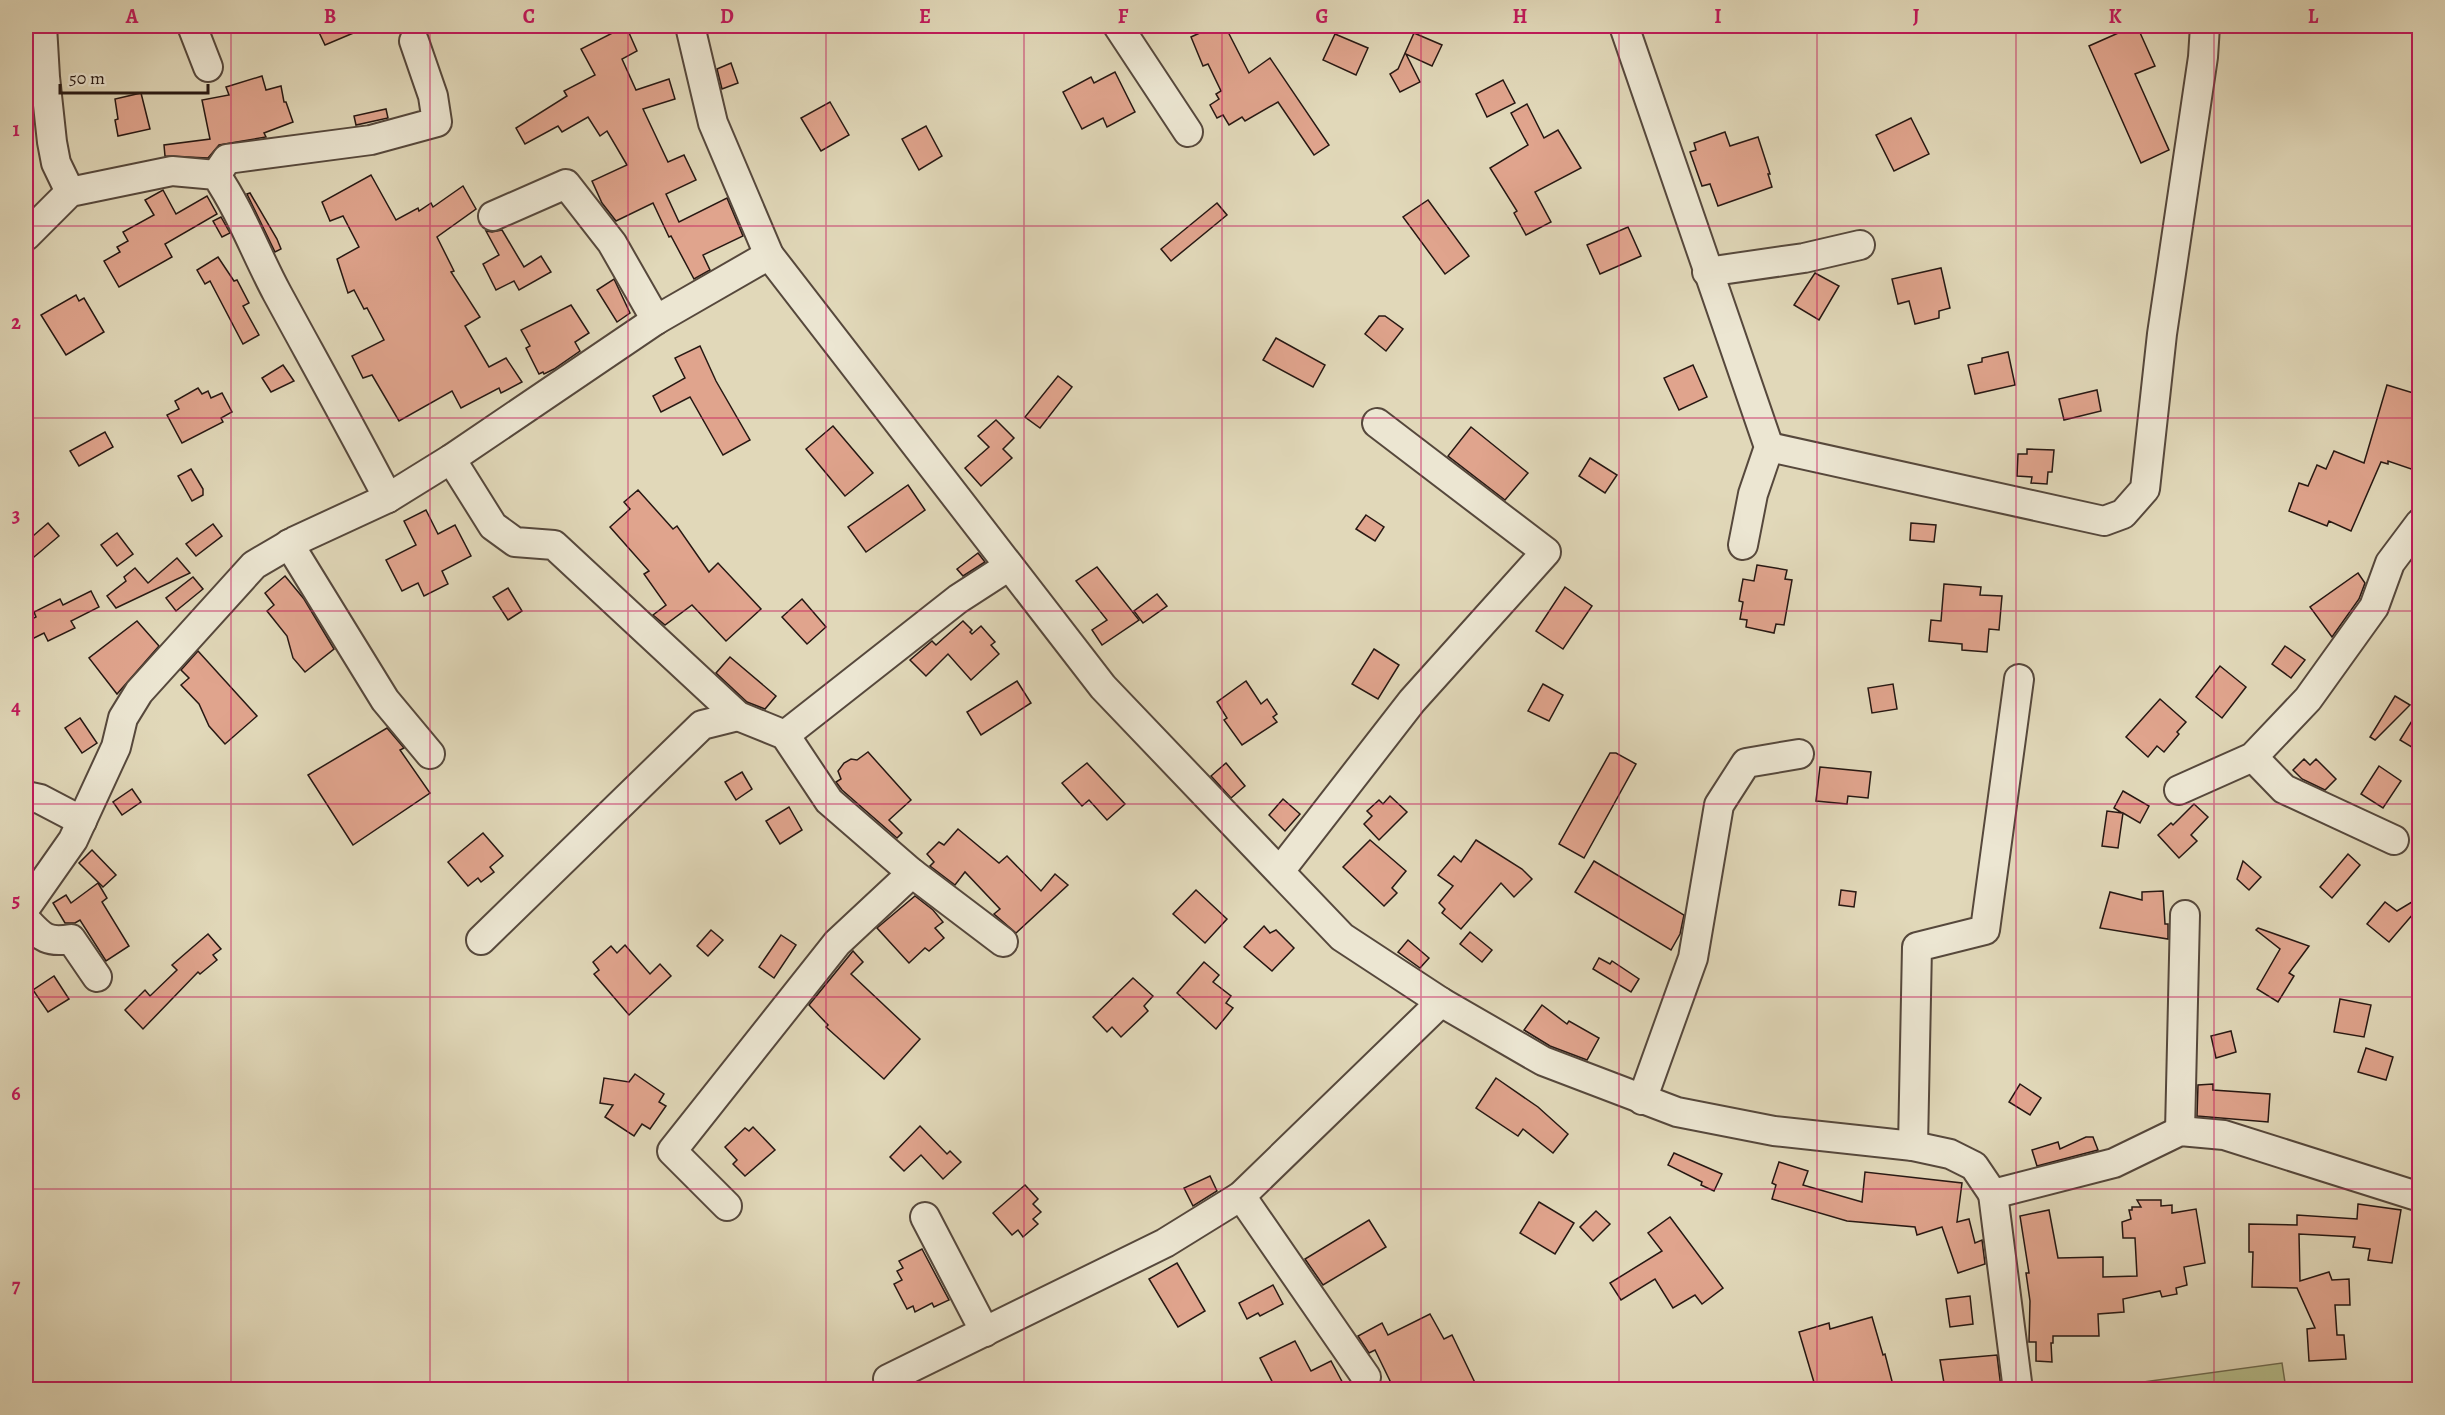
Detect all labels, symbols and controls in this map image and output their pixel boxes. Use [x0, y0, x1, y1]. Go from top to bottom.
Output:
text: A [125, 3, 139, 30]
text: B [324, 3, 336, 30]
text: C [523, 3, 535, 30]
text: D [720, 3, 734, 30]
text: E [919, 3, 931, 30]
text: F [1118, 3, 1129, 30]
text: G [1315, 3, 1329, 30]
text: H [1513, 3, 1528, 30]
text: I [1714, 3, 1722, 30]
text: J [1913, 3, 1920, 30]
text: K [2108, 3, 2122, 30]
text: L [2308, 3, 2319, 30]
scale bar [60, 57, 208, 95]
text: 50 m [69, 66, 105, 90]
text: 1 [12, 116, 20, 143]
text: 2 [11, 309, 21, 336]
text: 3 [12, 502, 20, 529]
text: 4 [11, 694, 21, 721]
text: 5 [12, 887, 20, 914]
text: 6 [11, 1080, 21, 1107]
text: 7 [12, 1272, 21, 1299]

